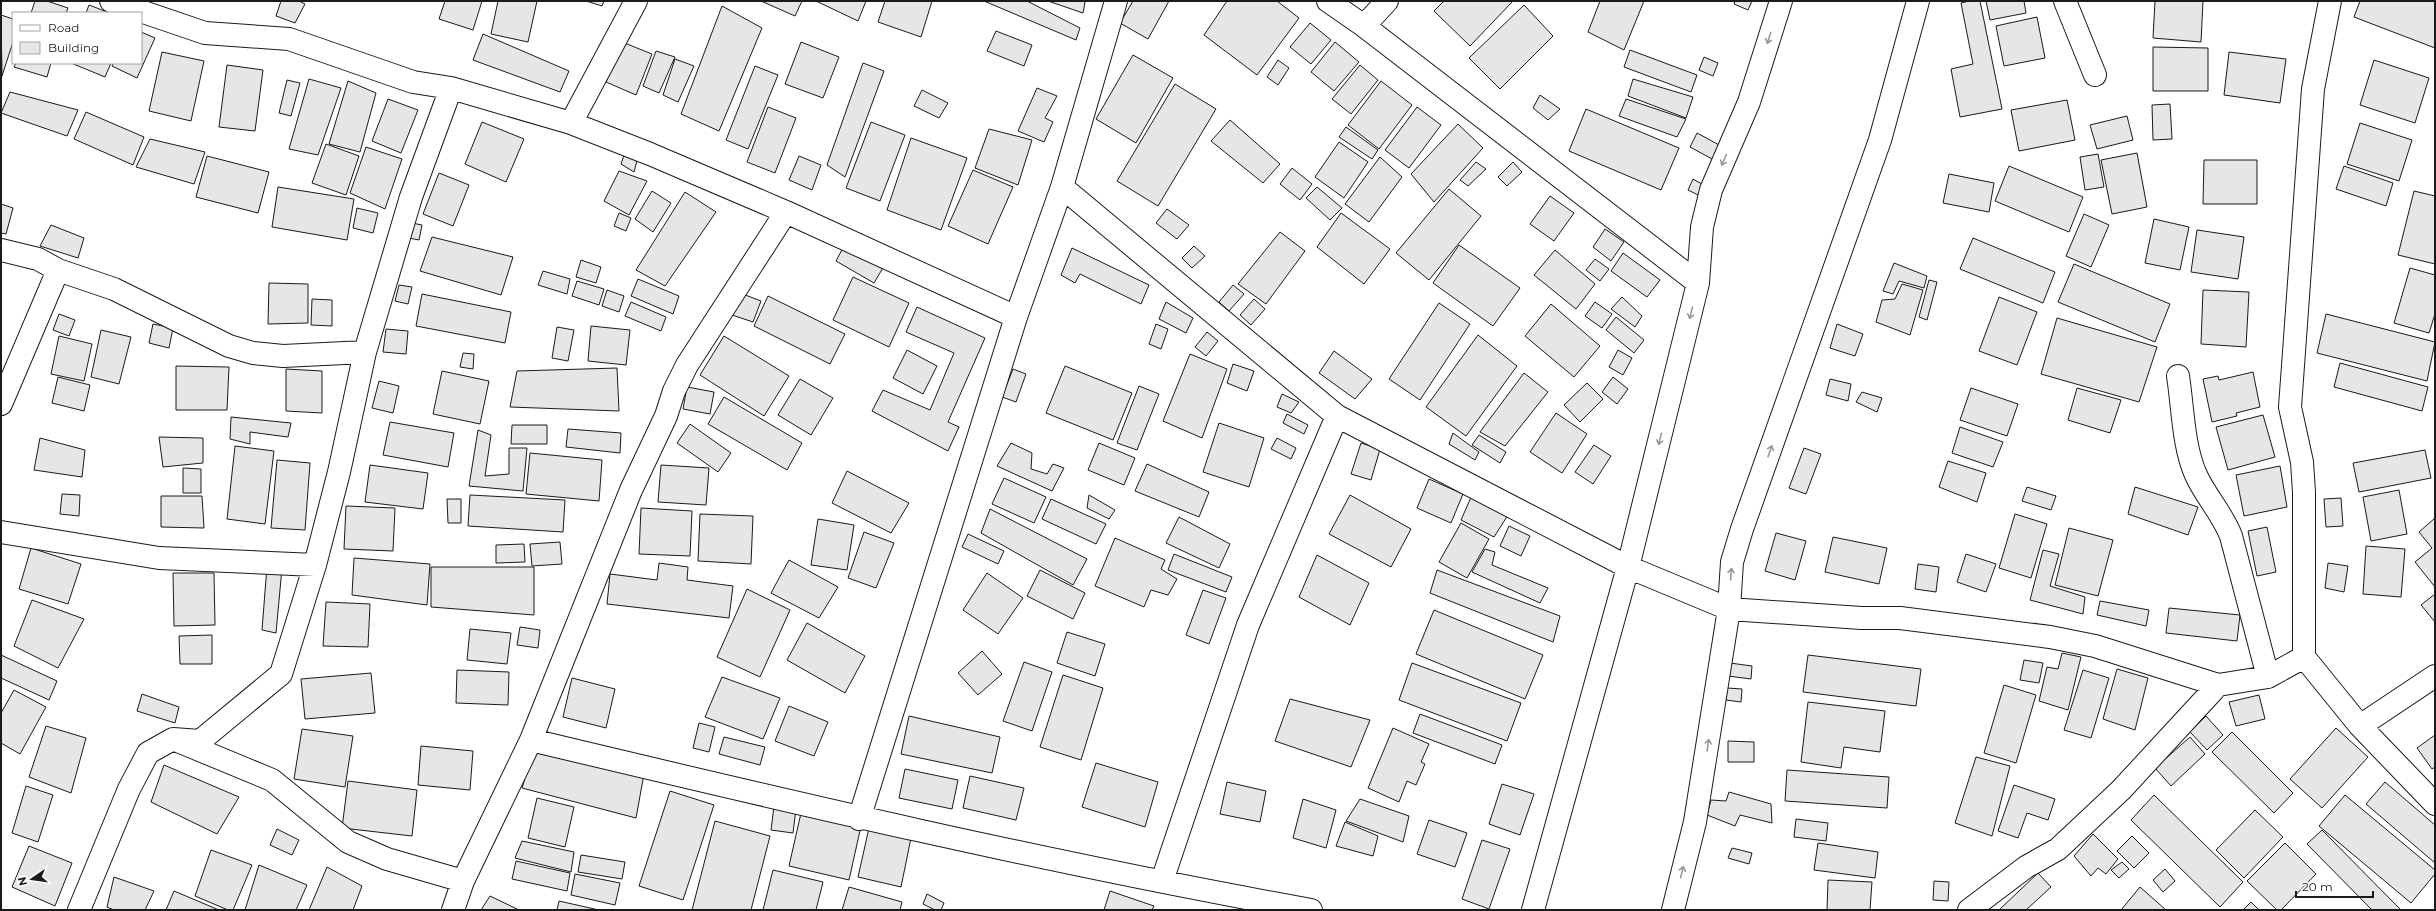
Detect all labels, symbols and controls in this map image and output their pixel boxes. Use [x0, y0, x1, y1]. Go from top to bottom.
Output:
legend [12, 12, 142, 64]
text: Road [48, 20, 79, 35]
one-way arrow [1765, 32, 1773, 44]
text: Building [48, 40, 99, 55]
one-way arrow [1720, 154, 1727, 166]
one-way arrow [1686, 306, 1694, 319]
one-way arrow [1655, 432, 1663, 445]
one-way arrow [1766, 445, 1774, 457]
one-way arrow [1728, 568, 1735, 581]
one-way arrow [1704, 739, 1712, 752]
north arrow [12, 859, 52, 899]
one-way arrow [1679, 866, 1687, 879]
scale bar [2296, 873, 2373, 899]
text: N [14, 875, 30, 887]
text: 20 m [2302, 879, 2333, 894]

